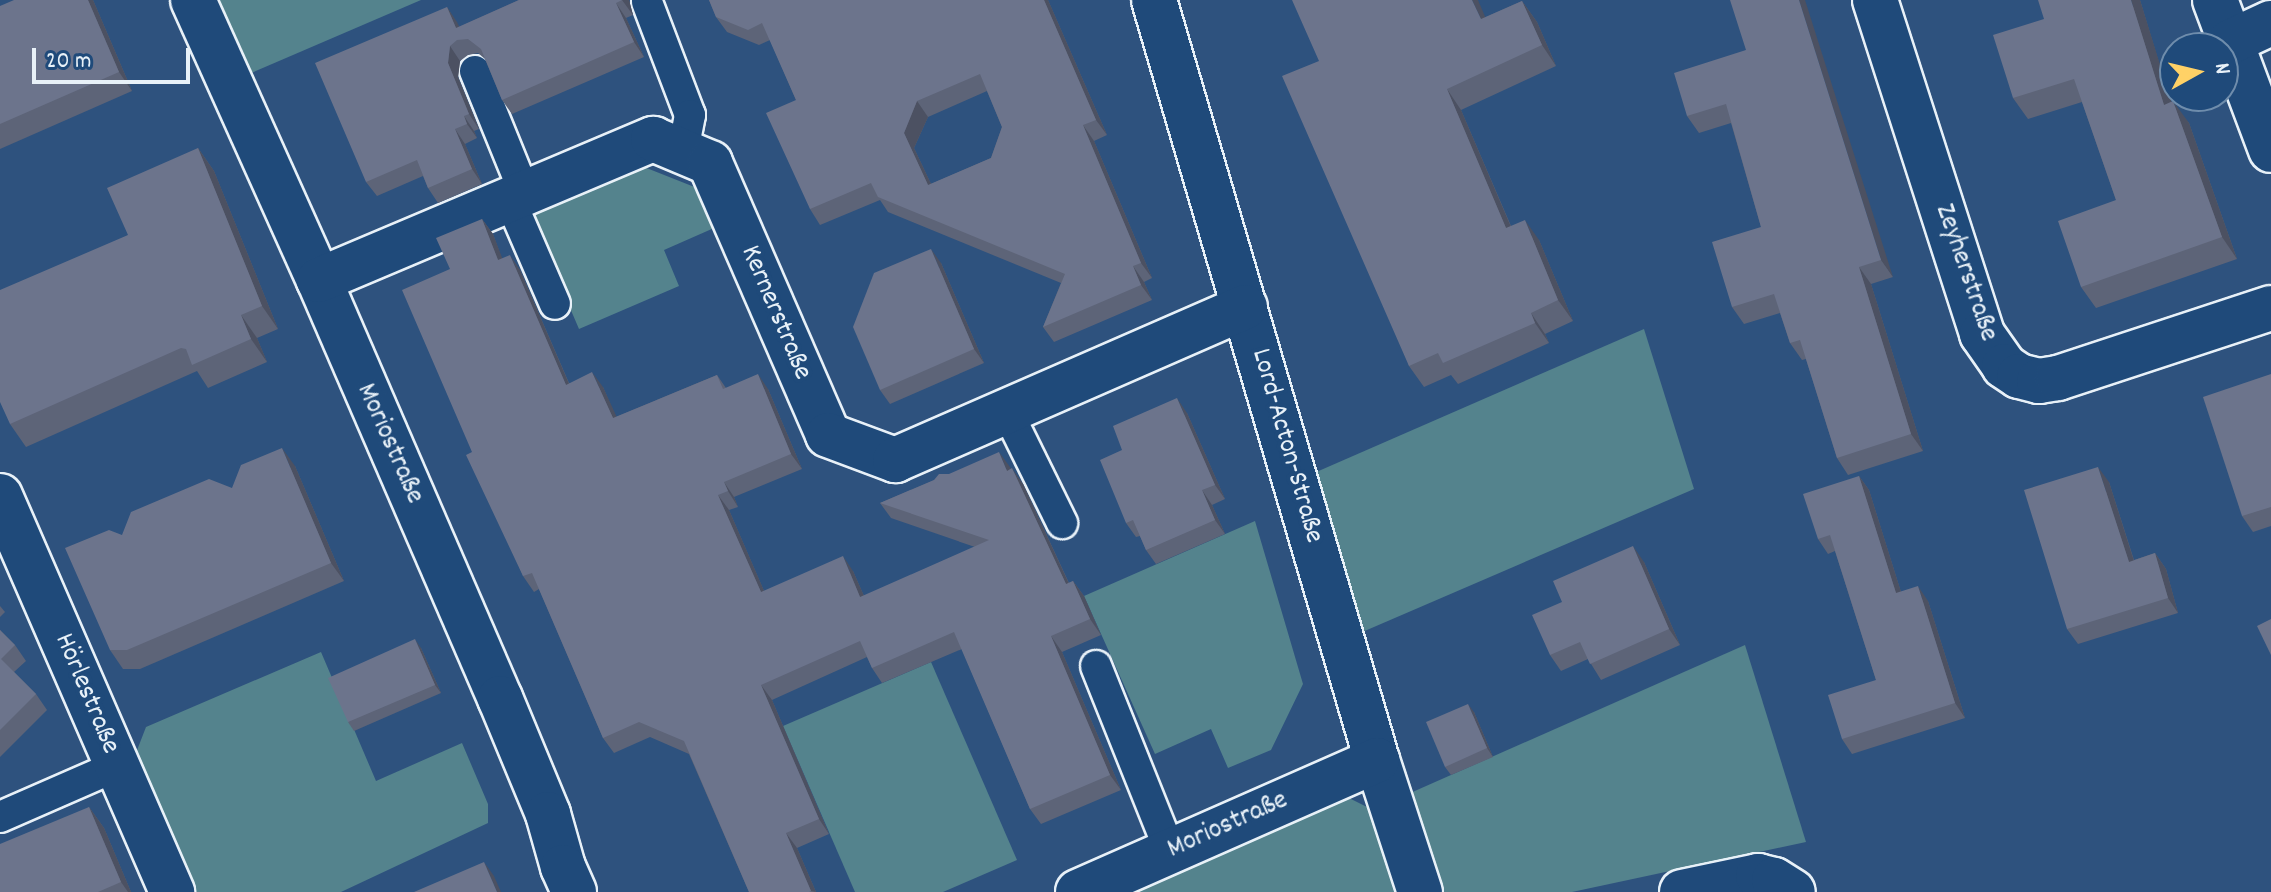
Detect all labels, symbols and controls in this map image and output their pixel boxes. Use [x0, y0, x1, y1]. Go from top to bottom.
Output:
scale bar [36, 32, 194, 82]
north arrow [2159, 32, 2239, 112]
text: 20 m [46, 45, 92, 79]
text: N [2205, 61, 2237, 76]
street label: Zeyherstraße [1926, 200, 2004, 346]
street label: Kernerstraße [732, 241, 818, 385]
street label: Lord-Acton-Straße [1242, 345, 1330, 547]
street label: Moriostraße [348, 379, 430, 509]
street label: Hörlestraße [46, 629, 126, 759]
street label: Moriostraße [1163, 785, 1293, 867]

